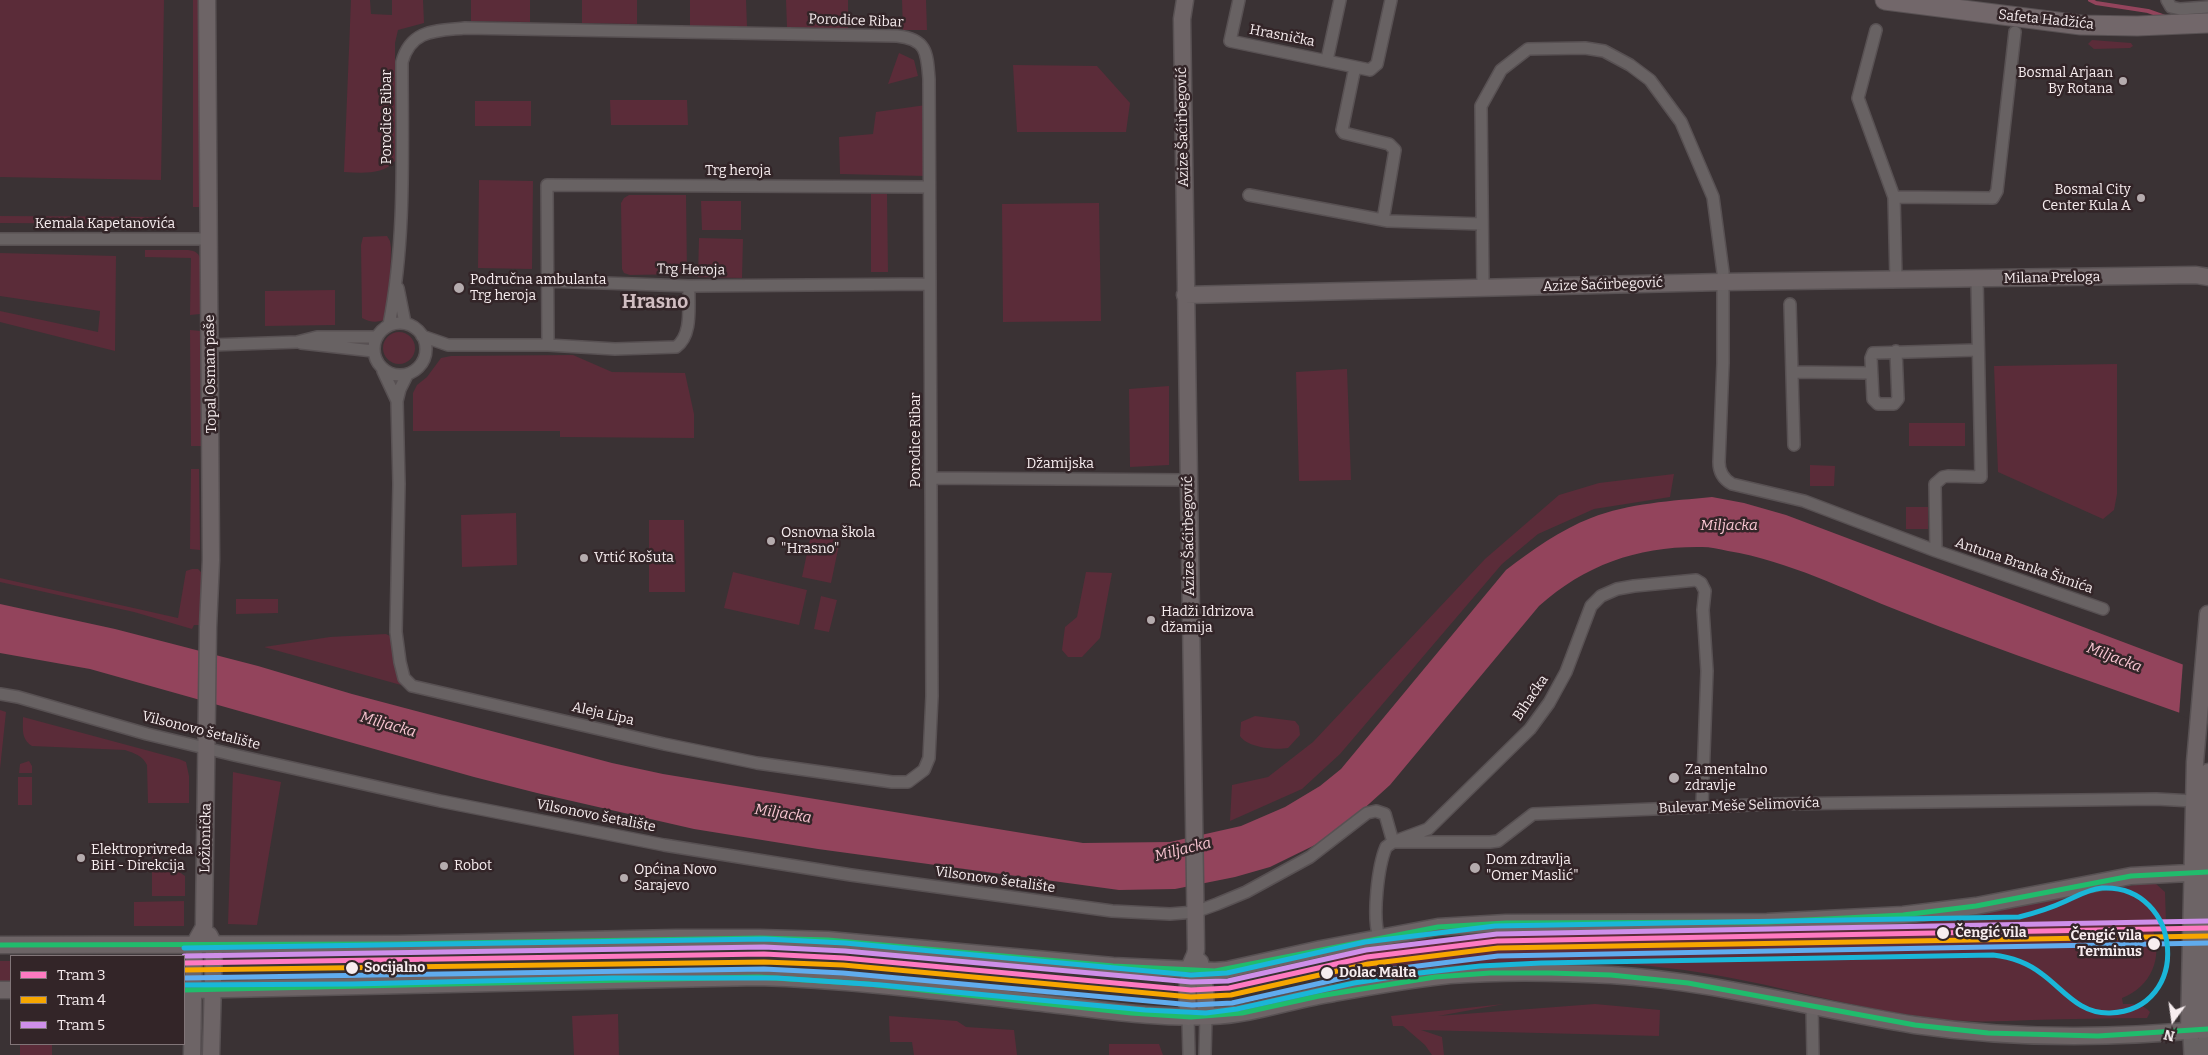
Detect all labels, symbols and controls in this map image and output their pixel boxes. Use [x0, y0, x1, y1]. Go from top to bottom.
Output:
street label: Safeta Hadžića [1997, 7, 2095, 33]
street label: Porodice Ribar [808, 11, 904, 31]
street label: Hrasnička [1248, 21, 1316, 51]
place label: Bosmal Arjaan By Rotana [2018, 65, 2113, 98]
street label: Azize Šaćirbegović [1174, 67, 1192, 187]
street label: Porodice Ribar [379, 69, 395, 165]
marker: Bosmal Arjaan By Rotana [2117, 75, 2129, 87]
street label: Trg heroja [705, 163, 771, 179]
place label: Bosmal City Center Kula A [2042, 182, 2131, 214]
marker: Bosmal City Center Kula A [2135, 192, 2147, 204]
street label: Kemala Kapetanovića [35, 216, 175, 232]
street label: Trg Heroja [657, 261, 725, 279]
street label: Milana Preloga [2004, 269, 2100, 287]
place label: Područna ambulanta Trg heroja [470, 272, 606, 304]
street label: Azize Šaćirbegović [1543, 275, 1663, 295]
marker: Područna ambulanta Trg heroja [452, 281, 466, 295]
district label: Hrasno [622, 292, 688, 314]
street label: Topal Osman paše [202, 315, 220, 433]
street label: Porodice Ribar [908, 392, 924, 488]
street label: Džamijska [1026, 456, 1094, 472]
street label: Azize Šaćirbegović [1180, 476, 1198, 596]
water label: Miljacka [1700, 517, 1758, 535]
place label: Osnovna škola "Hrasno" [781, 525, 875, 558]
street label: Antuna Branka Šimića [1953, 534, 2095, 598]
marker: Osnovna škola "Hrasno" [765, 535, 777, 547]
place label: Vrtić Košuta [594, 550, 674, 566]
marker: Vrtić Košuta [578, 552, 590, 564]
place label: Hadži Idrizova džamija [1161, 604, 1254, 636]
marker: Hadži Idrizova džamija [1145, 614, 1157, 626]
water label: Miljacka [2084, 639, 2144, 677]
street label: Bihaćka [1510, 672, 1552, 724]
street label: Aleja Lipa [570, 699, 636, 729]
street label: Vilsonovo šetalište [140, 708, 262, 754]
water label: Miljacka [358, 708, 418, 742]
place label: Za mentalno zdravlje [1685, 762, 1768, 794]
marker: Za mentalno zdravlje [1667, 771, 1681, 785]
street label: Bulevar Meše Selimovića [1658, 795, 1820, 817]
street label: Vilsonovo šetalište [535, 796, 657, 836]
water label: Miljacka [753, 801, 813, 827]
street label: Ložionička [197, 803, 215, 873]
water label: Miljacka [1153, 834, 1213, 866]
place label: Elektroprivreda BiH - Direkcija [91, 842, 193, 874]
marker: Elektroprivreda BiH - Direkcija [75, 852, 87, 864]
place label: Dom zdravlja "Omer Maslić" [1486, 852, 1579, 884]
place label: Robot [454, 858, 492, 874]
marker: Robot [438, 860, 450, 872]
marker: Dom zdravlja "Omer Maslić" [1468, 861, 1482, 875]
place label: Općina Novo Sarajevo [634, 862, 717, 894]
street label: Vilsonovo šetalište [934, 863, 1056, 897]
marker: Općina Novo Sarajevo [618, 872, 630, 884]
marker: Čengić vila [1935, 925, 1951, 941]
place label: Čengić vila [1955, 925, 2027, 941]
place label: Čengić vila Terminus [2070, 928, 2142, 960]
marker: Čengić vila Terminus [2146, 936, 2162, 952]
legend [10, 955, 185, 1045]
marker: Socijalno [344, 960, 360, 976]
place label: Socijalno [364, 960, 425, 976]
marker: Dolac Malta [1319, 965, 1335, 981]
place label: Dolac Malta [1339, 965, 1416, 981]
text: Tram 3 [57, 966, 106, 984]
text: Tram 4 [57, 991, 106, 1009]
north arrow [2148, 995, 2198, 1045]
text: Tram 5 [57, 1016, 105, 1034]
text: N [2162, 1025, 2177, 1045]

